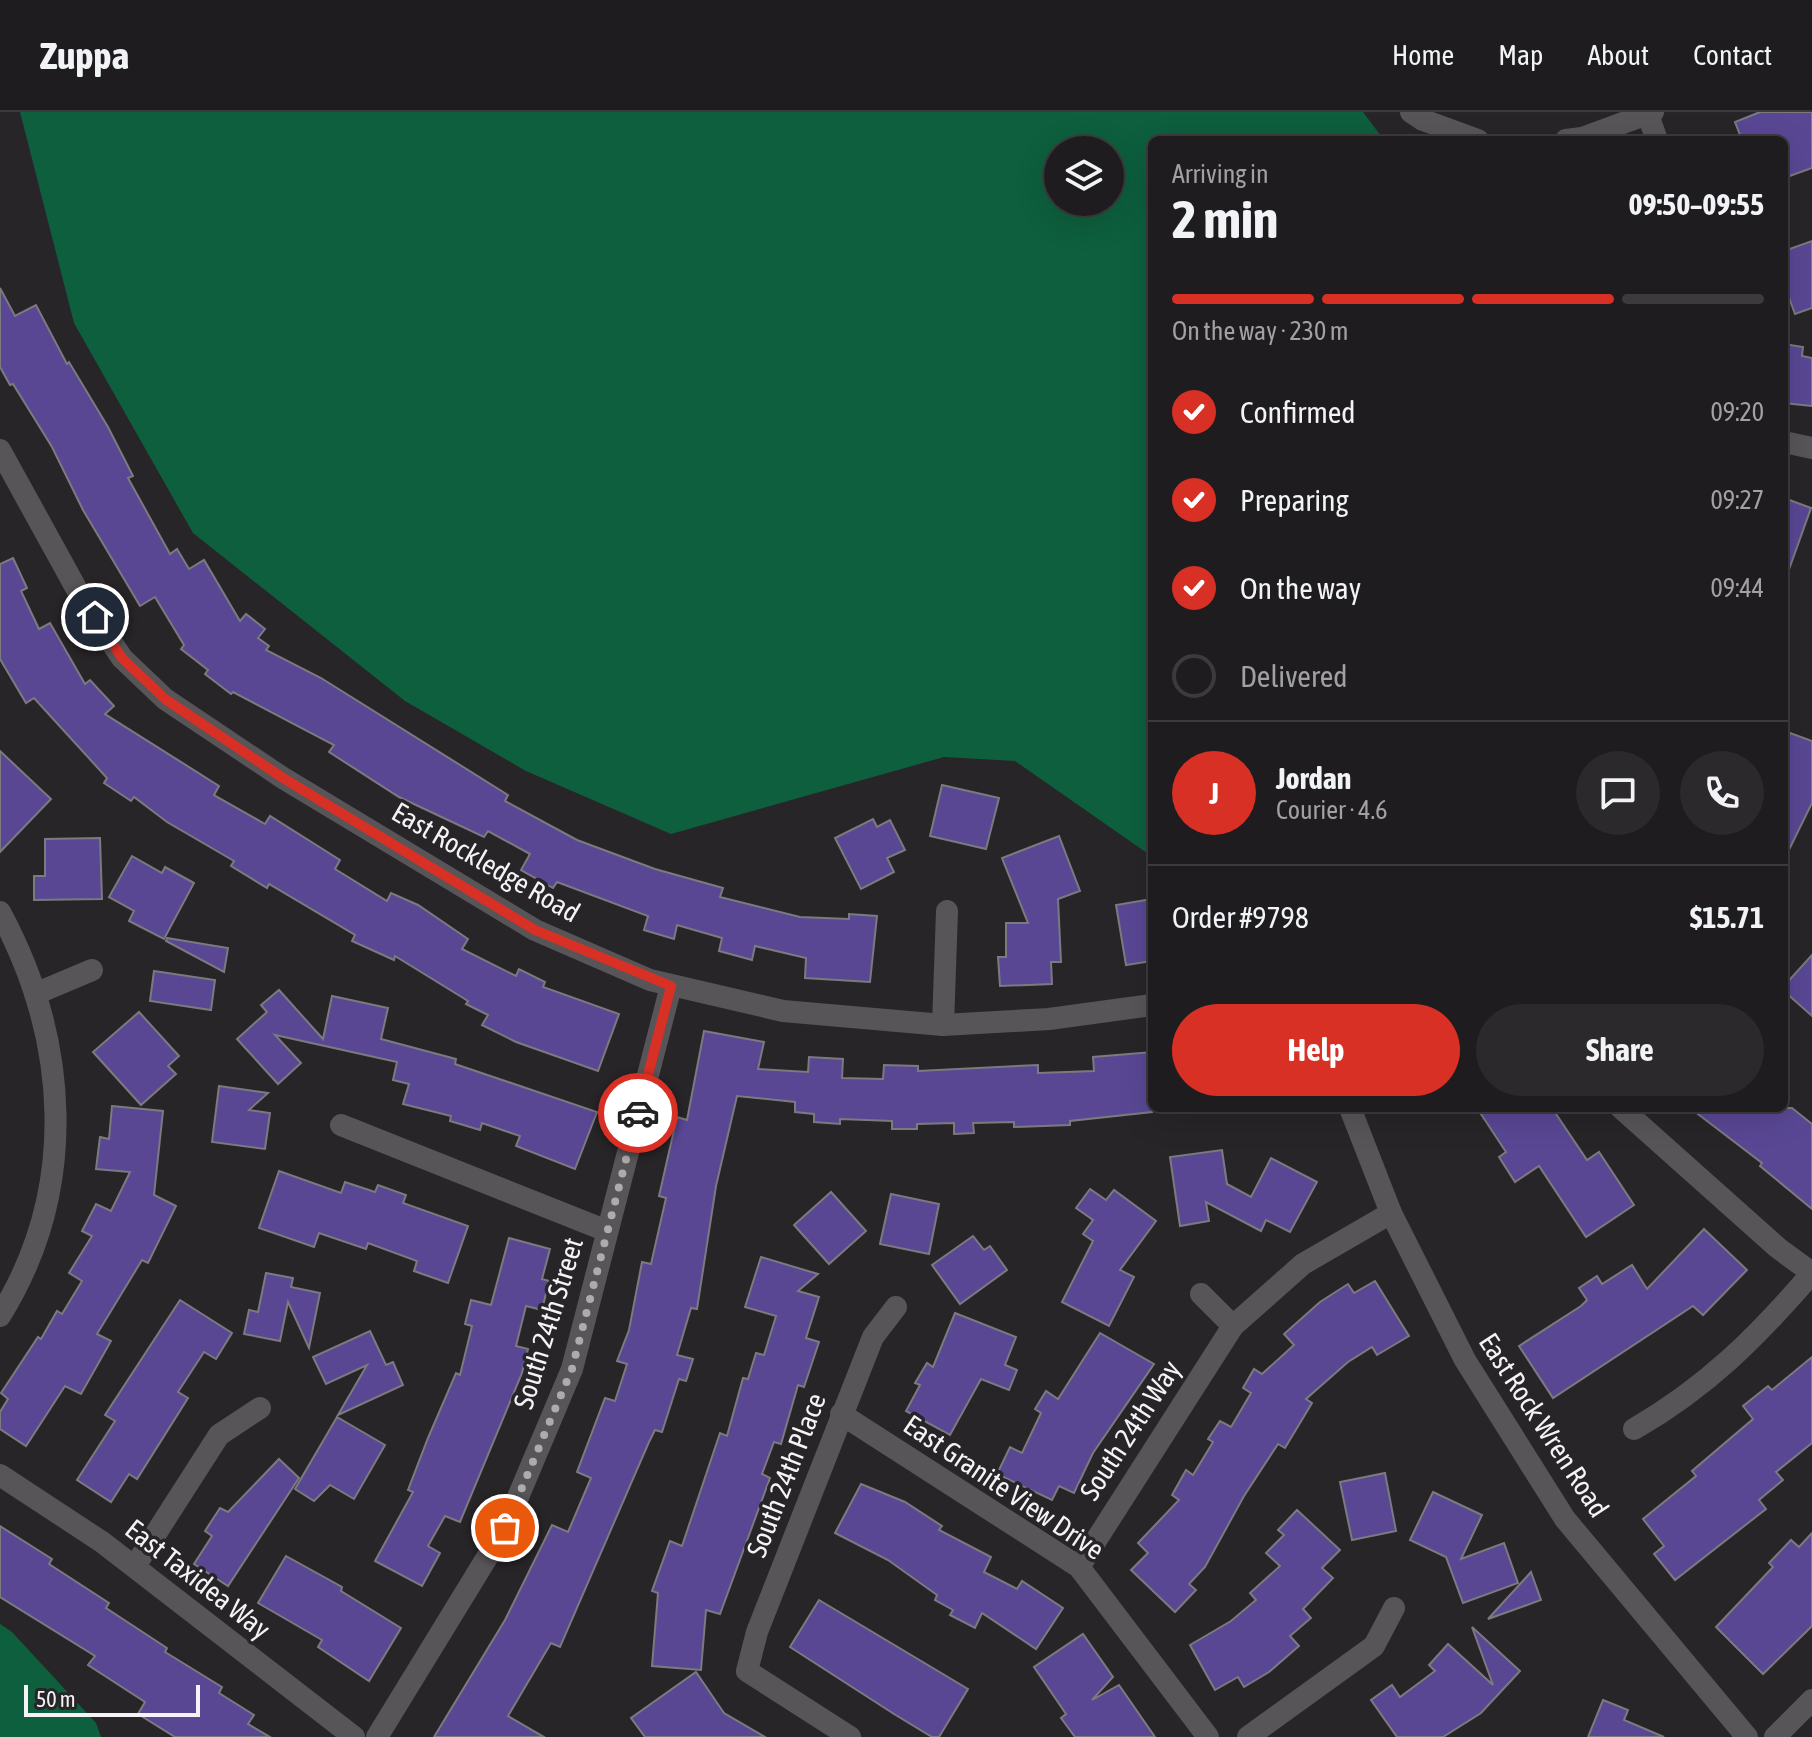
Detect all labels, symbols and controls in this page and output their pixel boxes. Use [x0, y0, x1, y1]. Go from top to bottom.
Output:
text: Zuppa [40, 34, 129, 77]
text: Home [1392, 39, 1454, 71]
text: Map [1498, 39, 1543, 71]
text: About [1587, 39, 1649, 71]
text: Contact [1693, 39, 1772, 71]
map controls [1044, 136, 1124, 216]
button: layers [1044, 136, 1124, 216]
text: Arriving in [1172, 159, 1269, 189]
text: 09:50–09:55 [1629, 187, 1764, 221]
text: 2 min [1172, 189, 1278, 249]
text: On the way · 230 m [1172, 316, 1349, 346]
icon: check [1172, 390, 1216, 434]
text: Confirmed [1240, 395, 1355, 429]
text: 09:20 [1710, 397, 1764, 427]
icon: check [1172, 478, 1216, 522]
text: Preparing [1240, 483, 1349, 517]
text: 09:27 [1710, 485, 1764, 515]
icon: check [1172, 566, 1216, 610]
text: On the way [1240, 571, 1361, 605]
text: 09:44 [1710, 573, 1764, 603]
pin [61, 583, 129, 651]
icon: home [73, 595, 117, 639]
text: Delivered [1240, 659, 1348, 693]
button: chat [1576, 751, 1660, 835]
button: phone [1680, 751, 1764, 835]
text: Jordan [1276, 761, 1351, 795]
text: J [1209, 776, 1219, 810]
street label: East Rockledge Road [387, 795, 585, 929]
text: Courier · 4.6 [1276, 795, 1387, 825]
text: Order #9798 [1172, 900, 1309, 934]
text: $15.71 [1690, 900, 1764, 934]
button: Help [1172, 1004, 1460, 1096]
button: Share [1476, 1004, 1764, 1096]
courier [598, 1073, 678, 1153]
icon: car [616, 1091, 660, 1135]
street label: South 24th Street [507, 1234, 589, 1412]
street label: East Rock Wren Road [1473, 1327, 1615, 1523]
street label: South 24th Way [1073, 1354, 1187, 1506]
street label: South 24th Place [740, 1389, 832, 1561]
street label: East Granite View Drive [898, 1408, 1110, 1566]
pin [471, 1494, 539, 1562]
icon: bag [483, 1506, 527, 1550]
street label: East Taxidea Way [119, 1513, 277, 1645]
scale bar [24, 1681, 200, 1717]
text: 50 m [36, 1686, 76, 1712]

